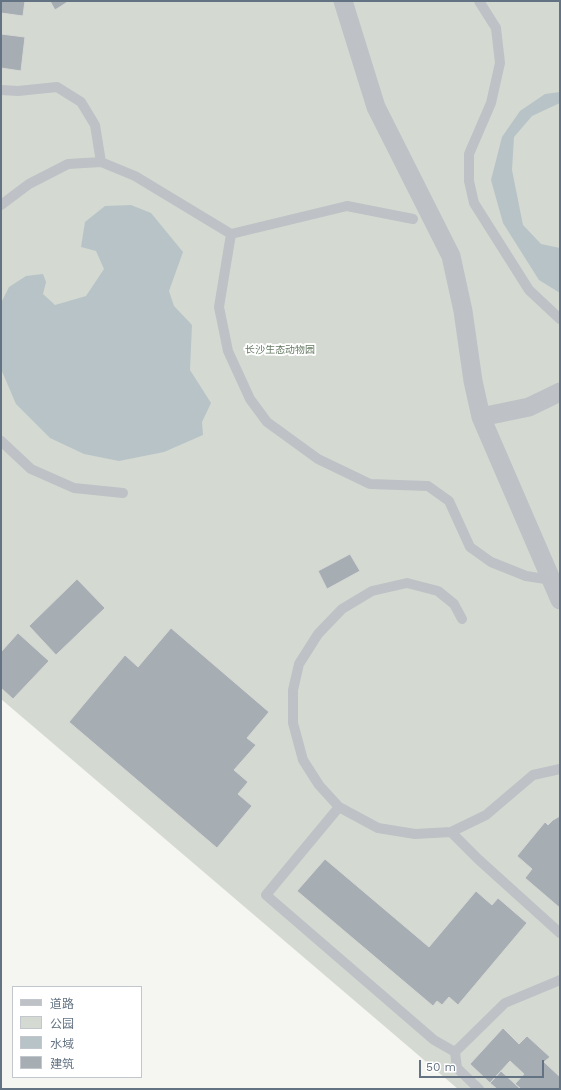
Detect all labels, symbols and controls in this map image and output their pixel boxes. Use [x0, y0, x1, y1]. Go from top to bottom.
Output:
park label: 长沙生态动物园 [245, 344, 315, 356]
legend [12, 986, 142, 1078]
text: 道路 [50, 997, 74, 1011]
text: 公园 [50, 1017, 74, 1031]
text: 水域 [50, 1037, 74, 1051]
scale bar [421, 1052, 546, 1078]
text: 建筑 [50, 1057, 74, 1071]
text: 50 m [426, 1060, 456, 1074]

